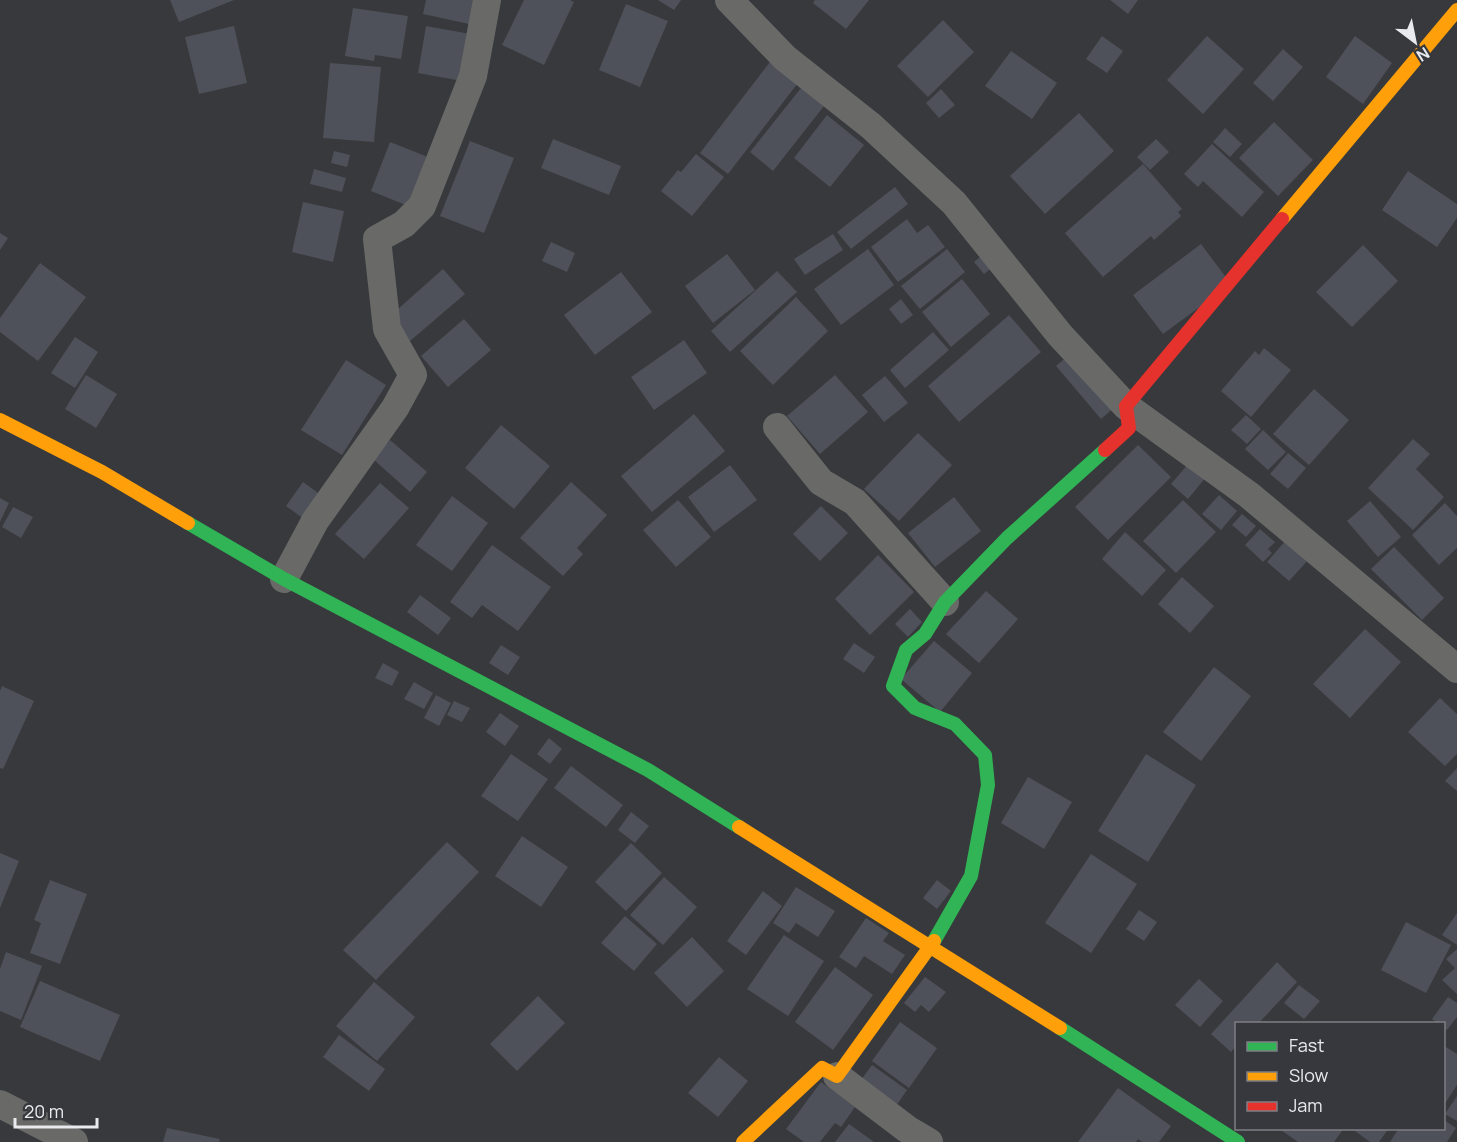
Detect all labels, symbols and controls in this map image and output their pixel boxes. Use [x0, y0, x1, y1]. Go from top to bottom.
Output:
north arrow [1385, 12, 1445, 72]
text: N [1412, 42, 1434, 67]
legend [1235, 1022, 1445, 1130]
text: Fast [1289, 1033, 1324, 1057]
text: Slow [1289, 1063, 1329, 1087]
scale bar [15, 1091, 98, 1129]
text: Jam [1289, 1093, 1323, 1117]
text: 20 m [24, 1099, 64, 1123]

